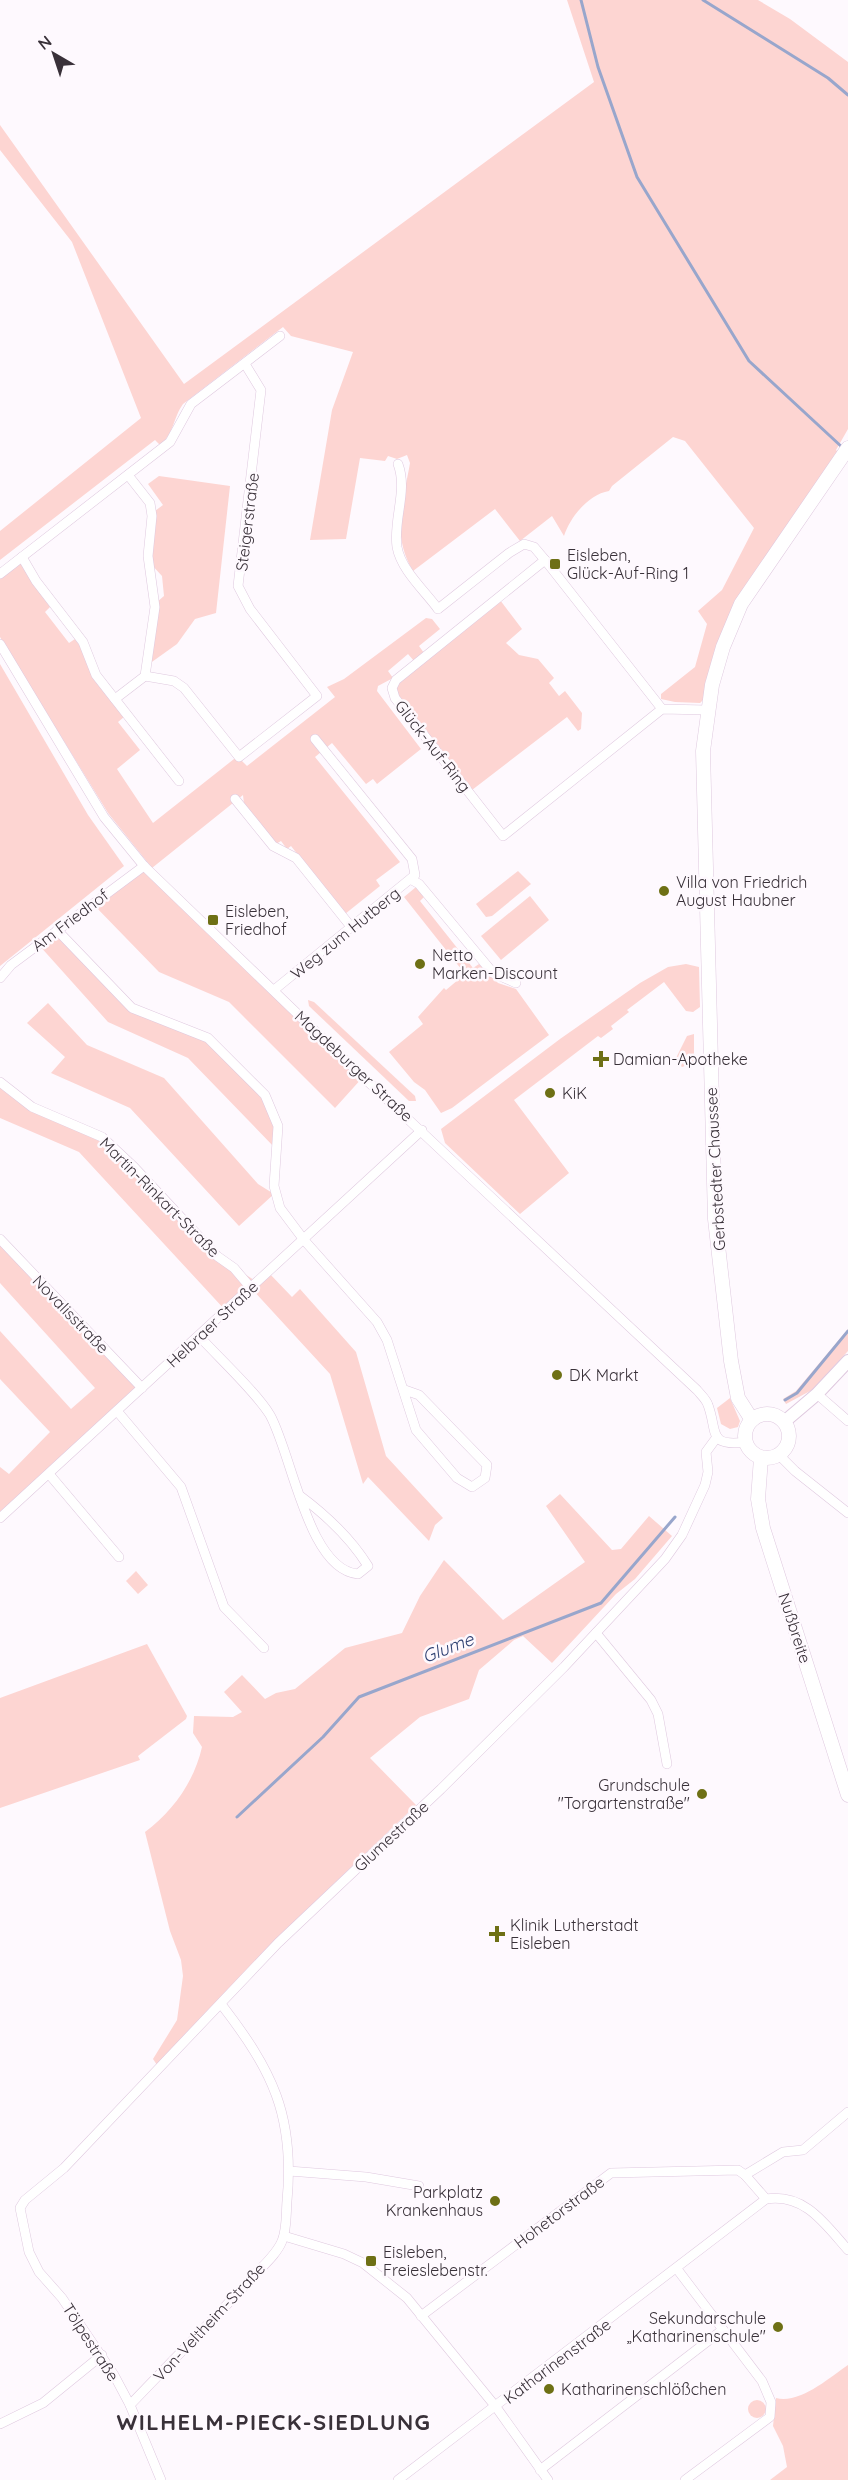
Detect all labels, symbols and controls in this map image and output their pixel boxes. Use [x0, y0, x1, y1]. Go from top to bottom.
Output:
north arrow [24, 24, 84, 84]
text: N [34, 31, 55, 54]
street label: Steigerstraße [231, 472, 263, 572]
place label: Eisleben, Glück-Auf-Ring 1 [567, 545, 689, 583]
marker: Eisleben, Glück-Auf-Ring 1 [548, 557, 562, 571]
street label: Glück-Auf-Ring [391, 696, 475, 796]
place label: Villa von Friedrich August Haubner [676, 872, 807, 910]
street label: Weg zum Hutberg [286, 883, 404, 983]
street label: Am Friedhof [28, 884, 113, 955]
marker: Villa von Friedrich August Haubner [657, 884, 671, 898]
place label: Eisleben, Friedhof [225, 901, 289, 939]
marker: Eisleben, Friedhof [206, 913, 220, 927]
place label: Netto Marken-Discount [432, 945, 558, 983]
marker: Netto Marken-Discount [413, 957, 427, 971]
street label: Magdeburger Straße [291, 1006, 417, 1126]
place label: Damian-Apotheke [613, 1049, 748, 1069]
marker: Damian-Apotheke [594, 1052, 608, 1066]
place label: KiK [562, 1083, 587, 1103]
marker: KiK [543, 1086, 557, 1100]
street label: Gerbstedter Chaussee [701, 1087, 729, 1251]
street label: Martin-Rinkart-Straße [96, 1133, 224, 1261]
street label: Novalisstraße [29, 1271, 113, 1357]
street label: Helbraer Straße [162, 1276, 262, 1372]
place label: DK Markt [569, 1365, 639, 1385]
marker: DK Markt [550, 1368, 564, 1382]
street label: Nußbreite [774, 1590, 816, 1666]
water label: Glume [419, 1627, 478, 1668]
place label: Grundschule "Torgartenstraße" [558, 1775, 690, 1813]
marker: Grundschule "Torgartenstraße" [695, 1787, 709, 1801]
street label: Glumestraße [350, 1796, 432, 1876]
place label: Klinik Lutherstadt Eisleben [510, 1915, 639, 1953]
marker: Klinik Lutherstadt Eisleben [488, 1925, 506, 1943]
street label: Hohetorstraße [510, 2172, 608, 2252]
place label: Parkplatz Krankenhaus [386, 2182, 483, 2220]
marker: Parkplatz Krankenhaus [488, 2194, 502, 2208]
place label: Eisleben, Freieslebenstr. [383, 2242, 488, 2280]
marker: Eisleben, Freieslebenstr. [364, 2254, 378, 2268]
street label: Von-Veltheim-Straße [149, 2259, 269, 2385]
street label: Tölpestraße [58, 2299, 124, 2385]
place label: Sekundarschule „Katharinenschule" [626, 2308, 766, 2346]
street label: Katharinenstraße [499, 2314, 615, 2408]
marker: Sekundarschule „Katharinenschule" [771, 2320, 785, 2334]
place label: Katharinenschlößchen [561, 2379, 726, 2399]
marker: Katharinenschlößchen [542, 2382, 556, 2396]
district label: WILHELM-PIECK-SIEDLUNG [117, 2408, 431, 2436]

